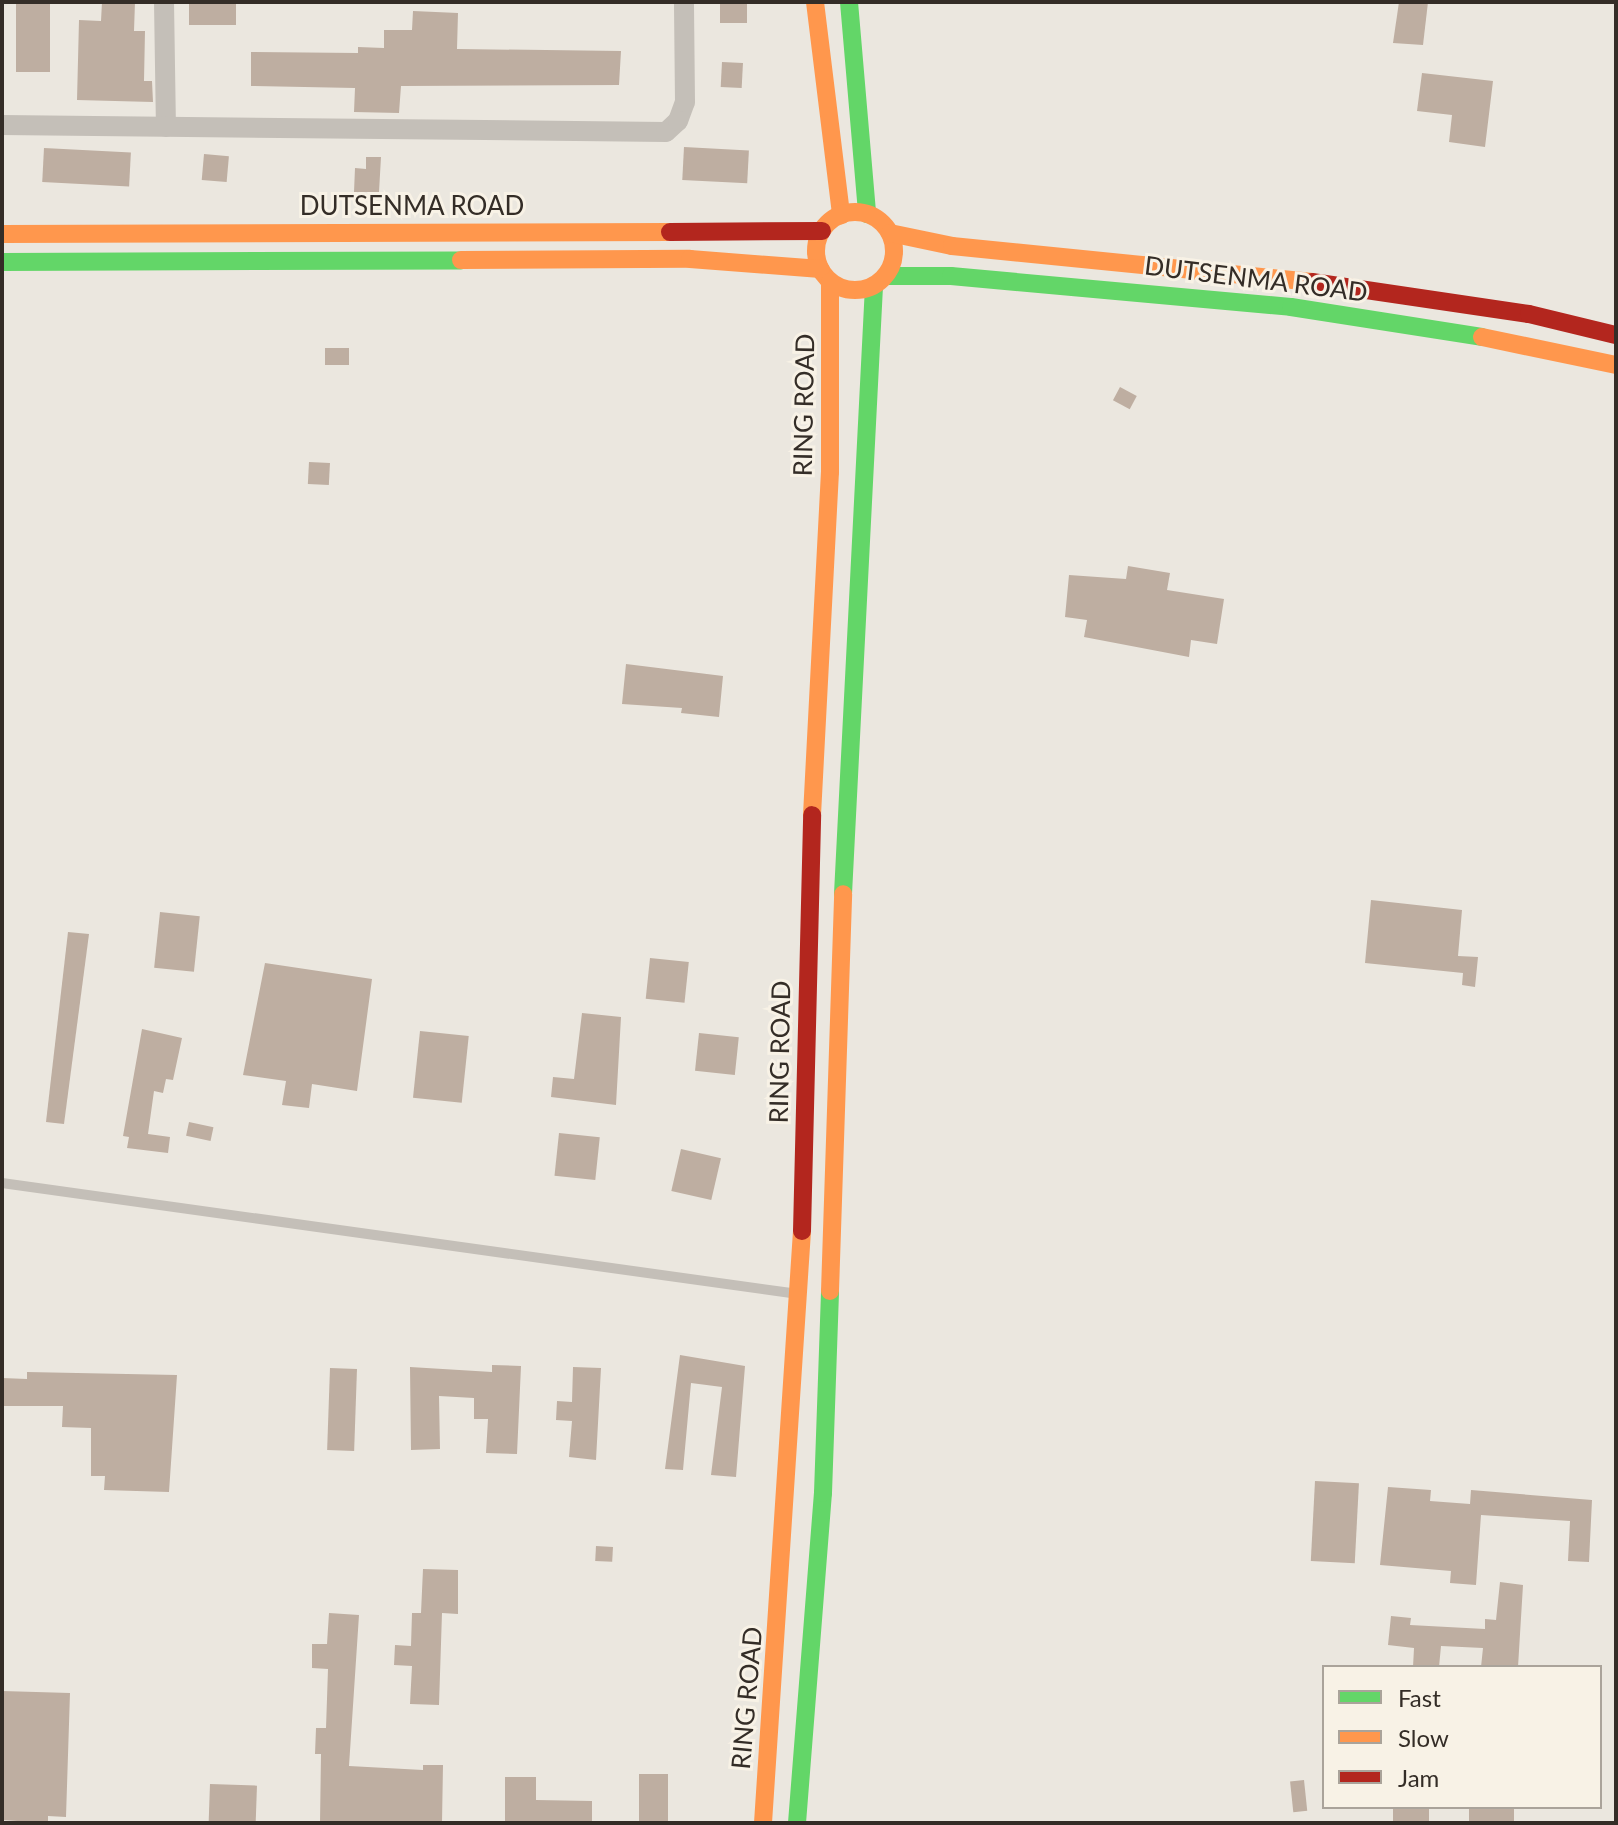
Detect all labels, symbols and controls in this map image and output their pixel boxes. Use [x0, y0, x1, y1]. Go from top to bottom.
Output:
street label: DUTSENMA ROAD [299, 190, 525, 222]
street label: DUTSENMA ROAD [1142, 250, 1370, 308]
street label: RING ROAD [787, 333, 821, 477]
street label: RING ROAD [763, 980, 797, 1124]
street label: RING ROAD [725, 1625, 769, 1771]
legend [1322, 1665, 1602, 1809]
text: Fast [1398, 1683, 1441, 1712]
text: Slow [1398, 1723, 1449, 1752]
text: Jam [1398, 1763, 1439, 1792]

